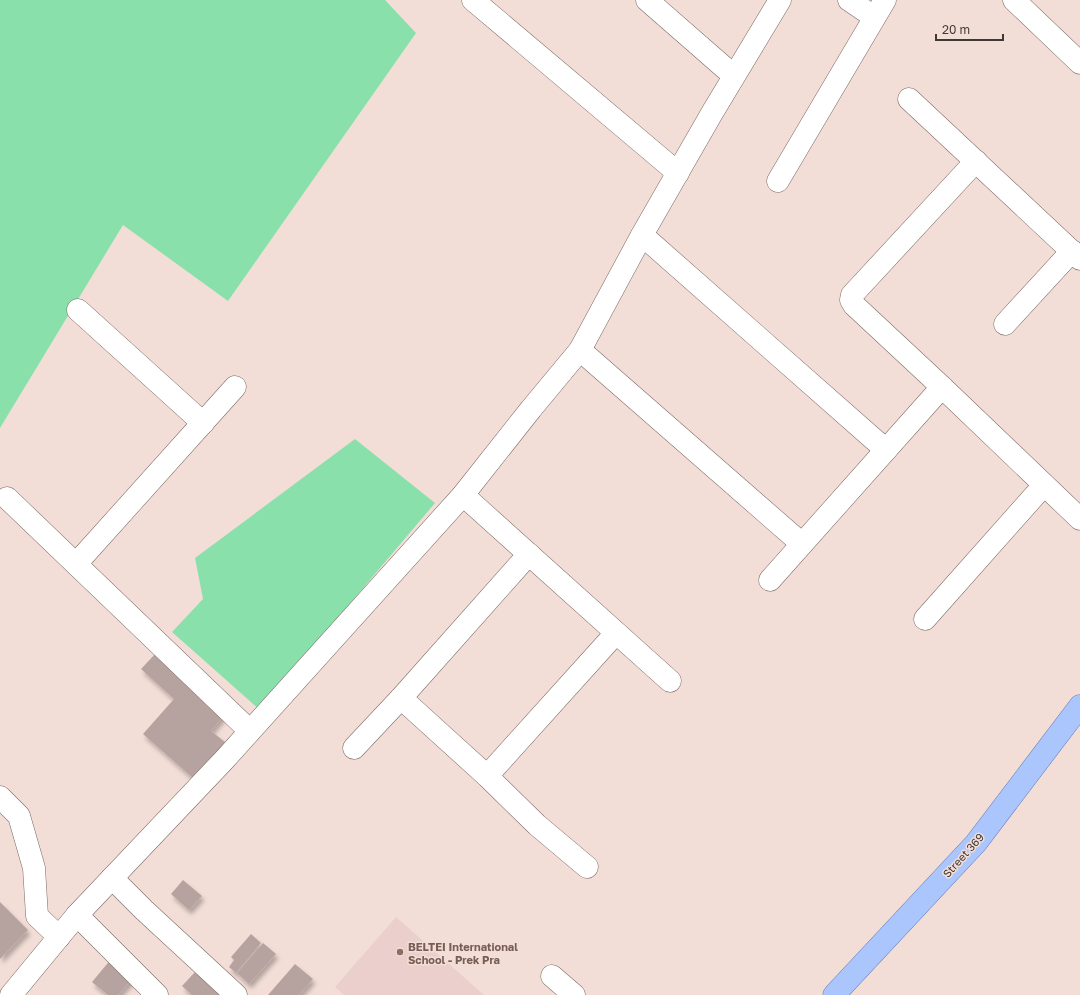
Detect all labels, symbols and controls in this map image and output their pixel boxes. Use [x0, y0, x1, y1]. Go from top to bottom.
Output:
scale bar [936, 16, 1003, 42]
text: 20 m [942, 22, 970, 37]
street label: Street 369 [940, 830, 986, 880]
place label: BELTEI International School - Prek Pra [408, 940, 518, 966]
marker: BELTEI International School - Prek Pra [395, 947, 405, 957]

